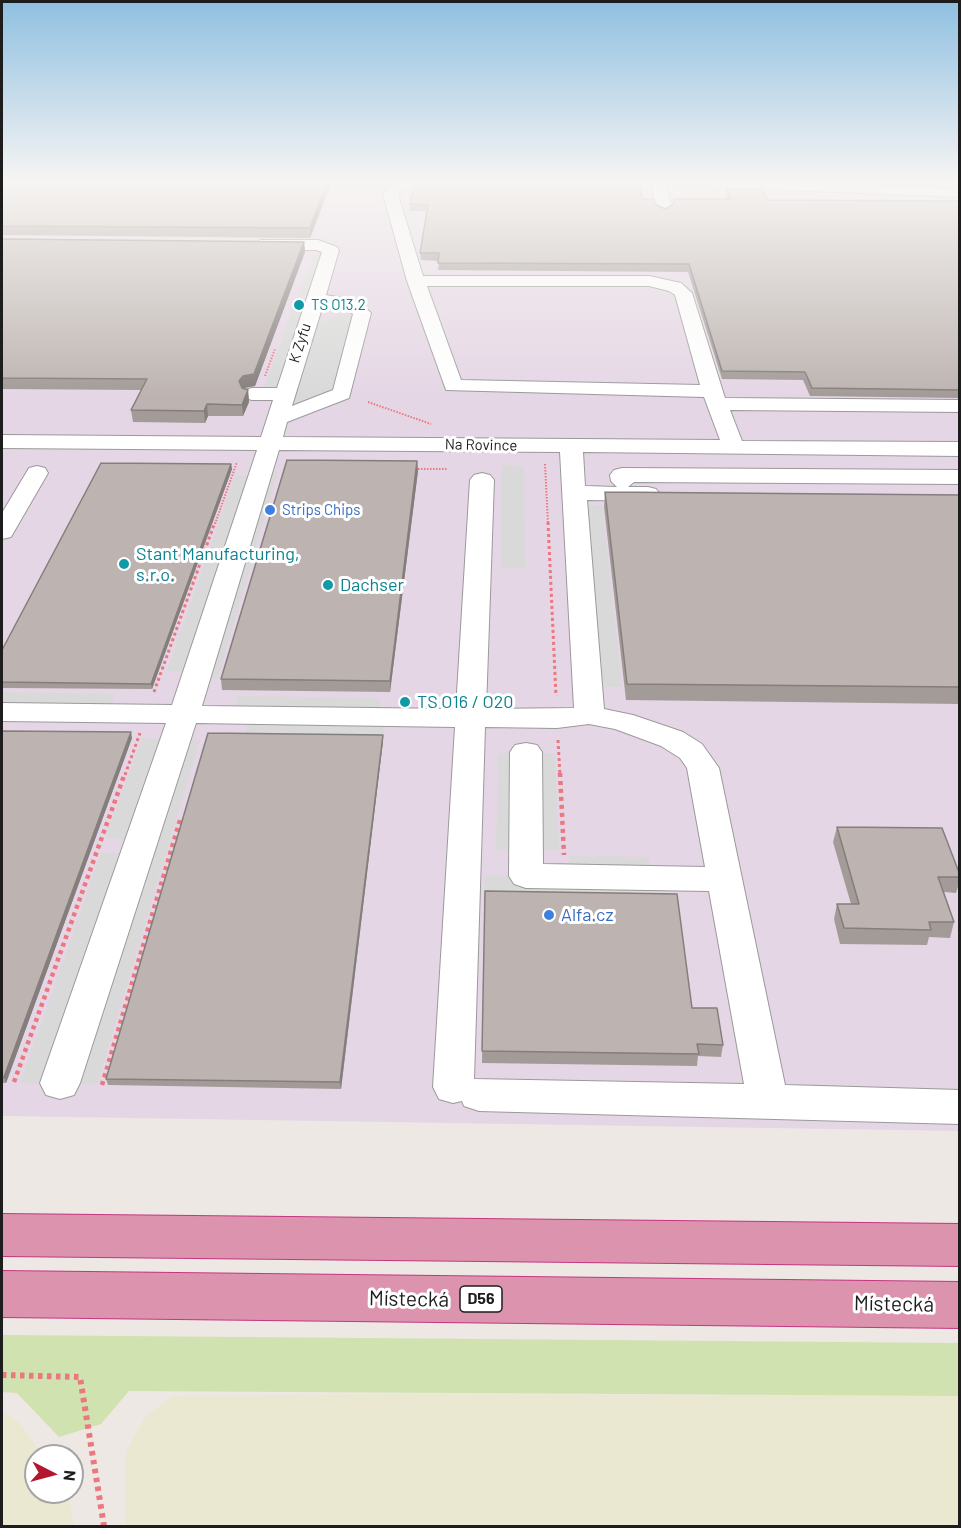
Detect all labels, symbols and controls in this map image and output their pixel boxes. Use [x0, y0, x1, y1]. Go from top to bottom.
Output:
place label: TS O13.2 [311, 296, 366, 314]
marker: TS O13.2 [292, 298, 306, 312]
street label: K Zyfu [285, 321, 315, 365]
street label: Na Rovince [445, 435, 517, 455]
place label: Strips Chips [282, 501, 361, 519]
marker: Strips Chips [263, 503, 277, 517]
place label: Stant Manufacturing, s.r.o. [136, 543, 300, 586]
marker: Stant Manufacturing, s.r.o. [117, 557, 131, 571]
place label: Dachser [340, 574, 404, 596]
marker: Dachser [321, 578, 335, 592]
place label: TS O16 / O20 [417, 691, 513, 713]
marker: TS O16 / O20 [398, 695, 412, 709]
place label: Alfa.cz [561, 904, 613, 926]
marker: Alfa.cz [542, 908, 556, 922]
street label: Místecká [369, 1286, 449, 1312]
road number: D56 [460, 1286, 502, 1312]
street label: Místecká [854, 1291, 934, 1317]
north arrow [24, 1444, 84, 1504]
text: N [60, 1469, 80, 1482]

